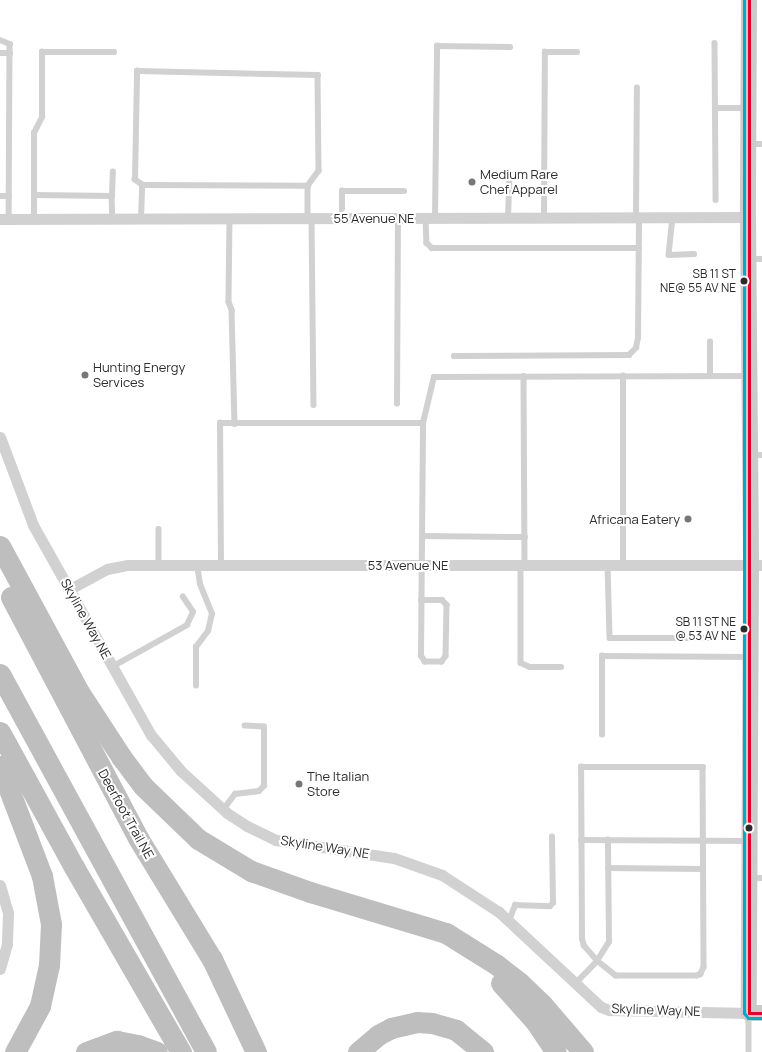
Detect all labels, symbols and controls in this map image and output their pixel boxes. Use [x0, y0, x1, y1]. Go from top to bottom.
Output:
place label: Medium Rare Chef Apparel [480, 167, 558, 198]
marker: Medium Rare Chef Apparel [467, 177, 477, 187]
street label: 55 Avenue NE [333, 210, 415, 226]
place label: SB 11 ST NE@ 55 AV NE [660, 267, 736, 295]
marker: SB 11 ST NE@ 55 AV NE [739, 276, 749, 286]
place label: Hunting Energy Services [93, 360, 185, 391]
marker: Hunting Energy Services [80, 370, 90, 380]
place label: Africana Eatery [589, 511, 680, 527]
marker: Africana Eatery [683, 514, 693, 524]
street label: 53 Avenue NE [368, 557, 448, 573]
street label: Skyline Way NE [57, 576, 115, 662]
place label: SB 11 ST NE @ 53 AV NE [675, 615, 736, 643]
marker: SB 11 ST NE @ 53 AV NE [739, 624, 749, 634]
street label: Deerfoot Trail NE [95, 767, 157, 861]
place label: The Italian Store [307, 769, 369, 800]
marker: The Italian Store [294, 779, 304, 789]
unlabelled marker [744, 823, 754, 833]
street label: Skyline Way NE [280, 832, 370, 862]
street label: Skyline Way NE [611, 1001, 701, 1019]

